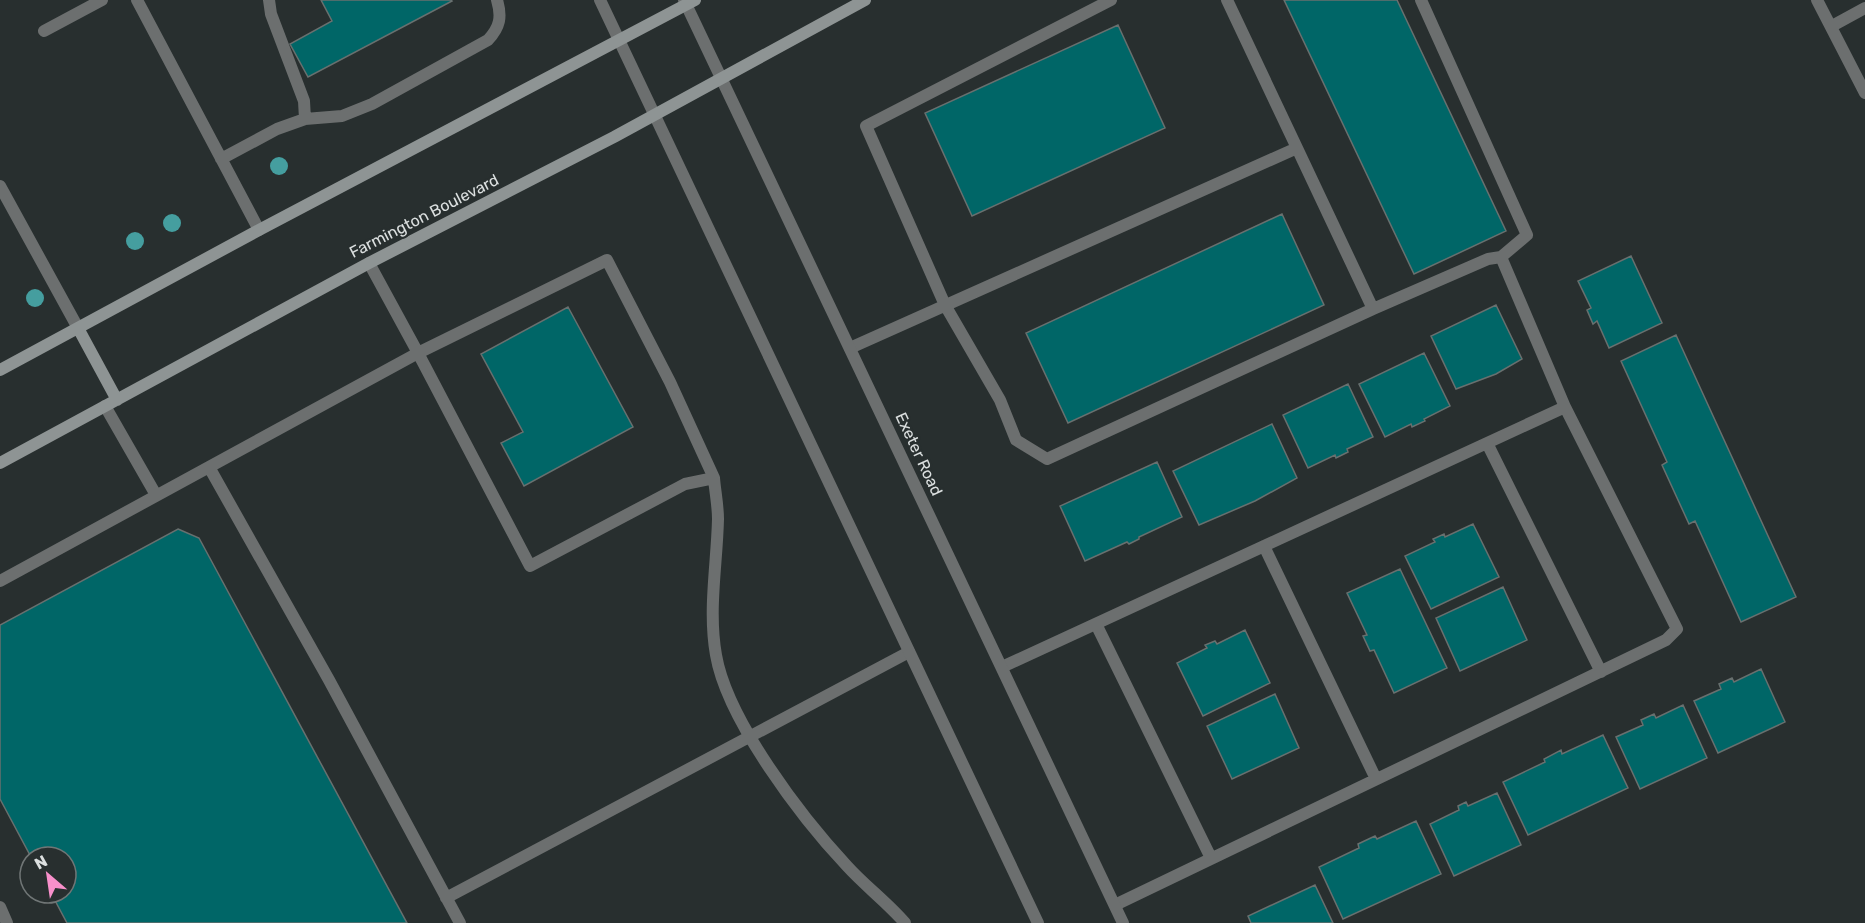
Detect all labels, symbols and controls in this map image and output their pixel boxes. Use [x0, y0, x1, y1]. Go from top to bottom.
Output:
street label: Farmington Boulevard [346, 170, 502, 262]
street label: Exeter Road [891, 409, 947, 499]
north arrow [18, 845, 78, 905]
text: N [31, 851, 51, 873]

